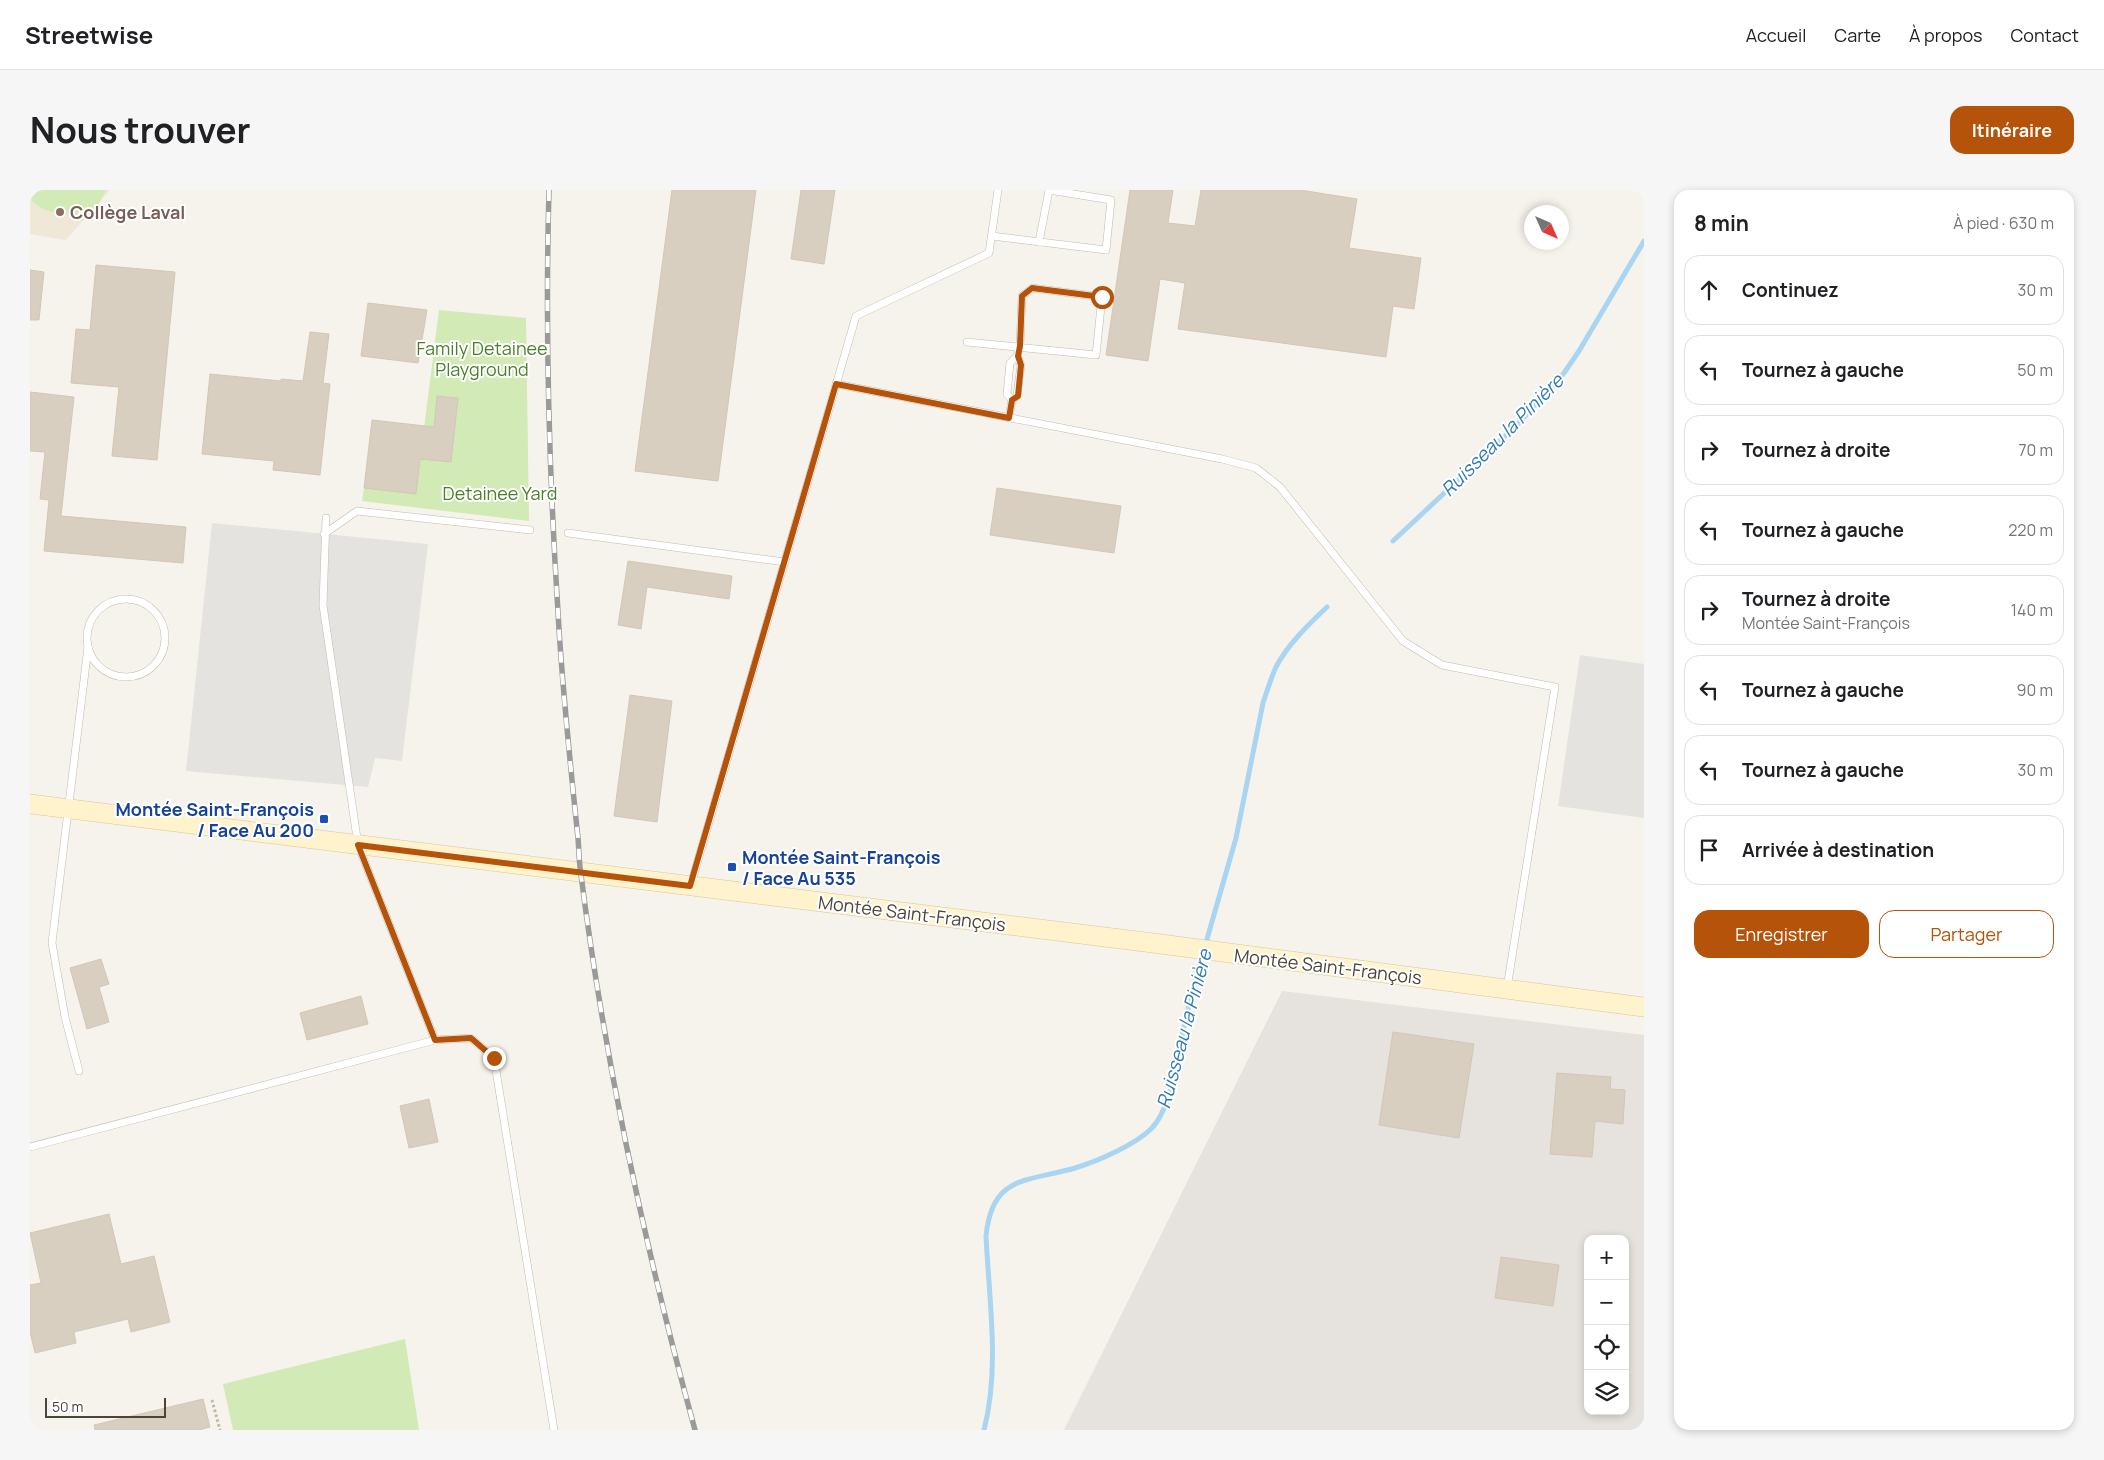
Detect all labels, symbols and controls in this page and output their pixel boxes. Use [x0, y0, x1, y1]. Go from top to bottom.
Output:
text: Streetwise [25, 18, 153, 51]
text: Accueil [1746, 23, 1806, 47]
text: Carte [1834, 23, 1881, 47]
text: À propos [1909, 23, 1982, 47]
text: Contact [2010, 23, 2079, 47]
text: Nous trouver [30, 106, 251, 154]
button: Itinéraire [1950, 106, 2074, 154]
place label: Collège Laval [70, 200, 185, 224]
north arrow [1524, 205, 1569, 250]
marker: Collège Laval [54, 206, 66, 218]
text: 8 min [1694, 209, 1749, 237]
text: À pied · 630 m [1953, 212, 2054, 234]
icon: ahead [1695, 276, 1723, 304]
text: Continuez [1742, 277, 1839, 303]
text: 30 m [2018, 279, 2053, 301]
route start [1091, 286, 1114, 309]
park label: Family Detainee Playground [416, 336, 548, 381]
icon: left [1695, 356, 1723, 384]
text: Tournez à gauche [1742, 357, 1904, 383]
text: 50 m [2017, 359, 2053, 381]
water label: Ruisseau la Pinière [1435, 367, 1570, 502]
icon: right [1695, 436, 1723, 464]
text: Tournez à droite [1742, 437, 1890, 463]
text: 70 m [2018, 439, 2053, 461]
park label: Detainee Yard [443, 481, 557, 505]
icon: left [1695, 516, 1723, 544]
text: Tournez à gauche [1742, 517, 1904, 543]
text: 220 m [2008, 519, 2053, 541]
text: Tournez à droite [1742, 586, 1890, 612]
icon: right [1695, 596, 1723, 624]
text: 140 m [2011, 599, 2053, 621]
text: Montée Saint-François [1742, 612, 1910, 634]
icon: left [1695, 676, 1723, 704]
text: Tournez à gauche [1742, 677, 1904, 703]
text: 90 m [2017, 679, 2053, 701]
icon: left [1695, 756, 1723, 784]
text: Tournez à gauche [1742, 757, 1904, 783]
text: 30 m [2018, 759, 2053, 781]
place label: Montée Saint-François / Face Au 200 [115, 797, 314, 842]
marker: Montée Saint-François / Face Au 200 [318, 813, 330, 825]
icon: arrive [1695, 836, 1723, 864]
text: Arrivée à destination [1742, 837, 1934, 863]
place label: Montée Saint-François / Face Au 535 [742, 845, 941, 890]
marker: Montée Saint-François / Face Au 535 [726, 861, 738, 873]
street label: Montée Saint-François [817, 890, 1007, 936]
button: Enregistrer [1694, 910, 1869, 958]
button: Partager [1879, 910, 2054, 958]
street label: Montée Saint-François [1233, 943, 1423, 989]
water label: Ruisseau la Pinière [1150, 945, 1218, 1111]
route end [483, 1047, 506, 1070]
map controls [1584, 1235, 1629, 1415]
button: + [1584, 1235, 1629, 1280]
button: − [1584, 1280, 1629, 1325]
button: locate [1584, 1325, 1629, 1370]
button: layers [1584, 1370, 1629, 1415]
scale bar [45, 1395, 166, 1418]
text: 50 m [52, 1397, 83, 1416]

